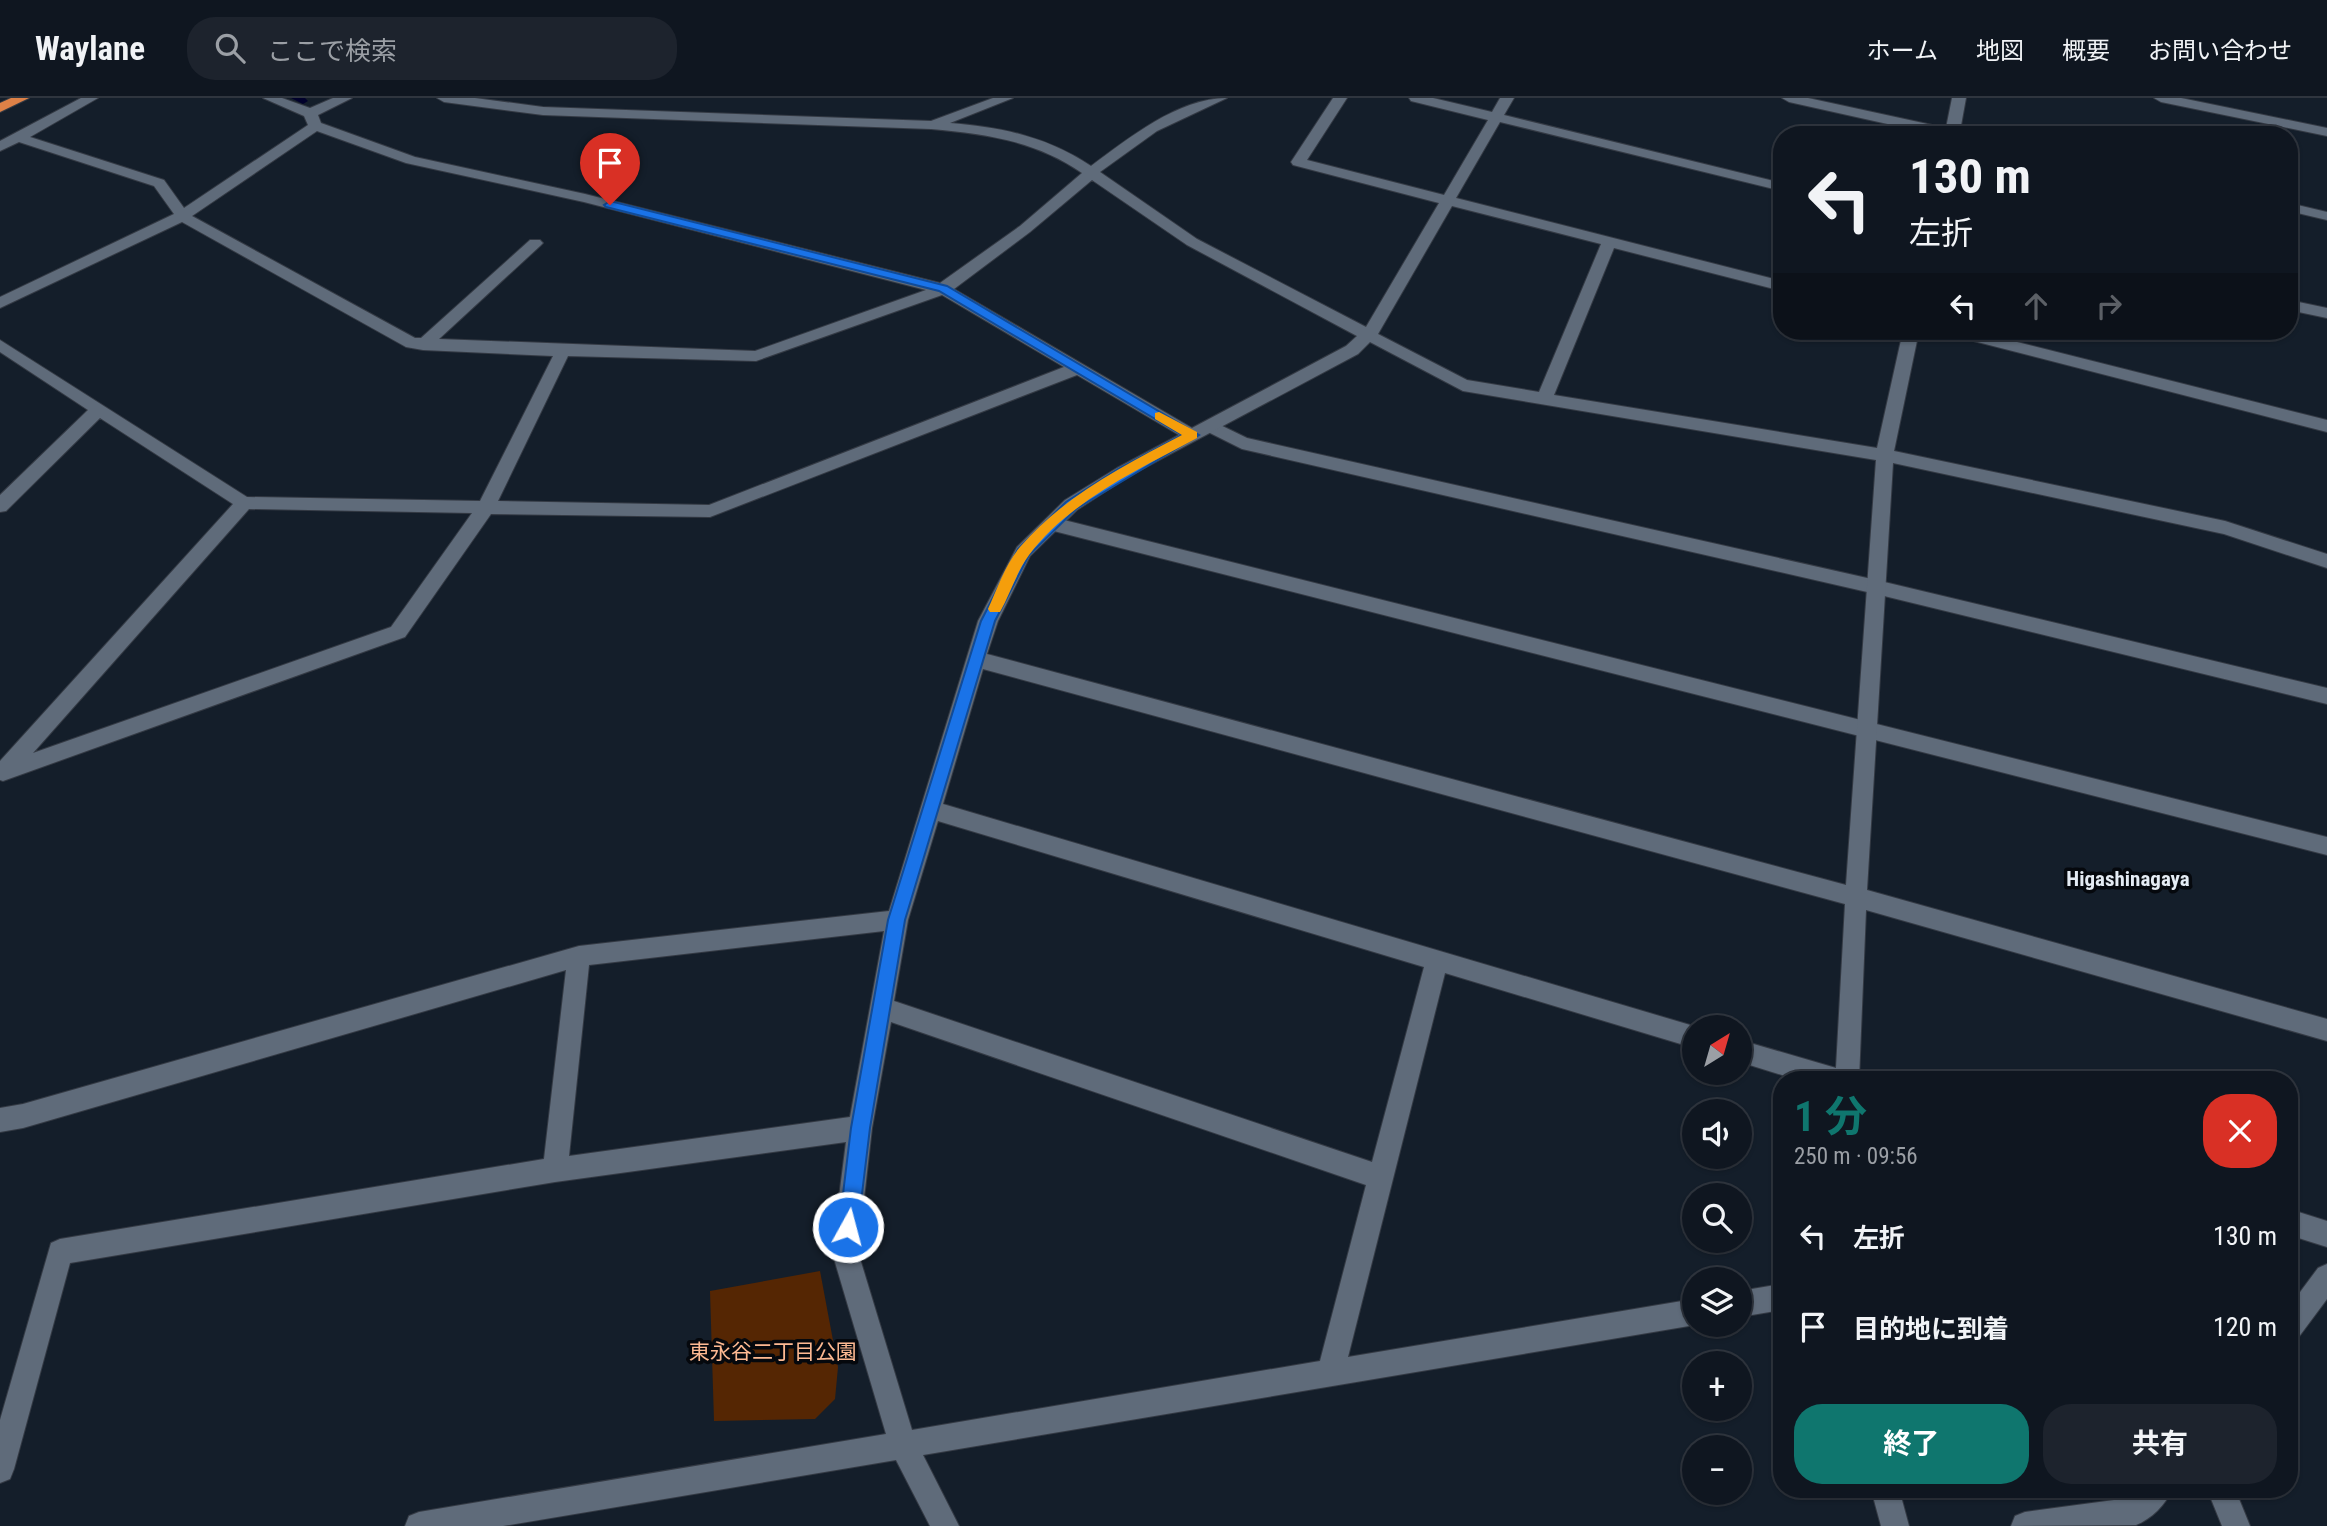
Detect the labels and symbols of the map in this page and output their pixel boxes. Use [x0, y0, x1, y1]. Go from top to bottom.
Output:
pin [580, 133, 640, 205]
district label: Higashinagaya [2066, 867, 2190, 891]
north arrow [1682, 1015, 1752, 1085]
position arrow [811, 1190, 885, 1264]
park label: 東永谷二丁目公園 [689, 1340, 857, 1364]

